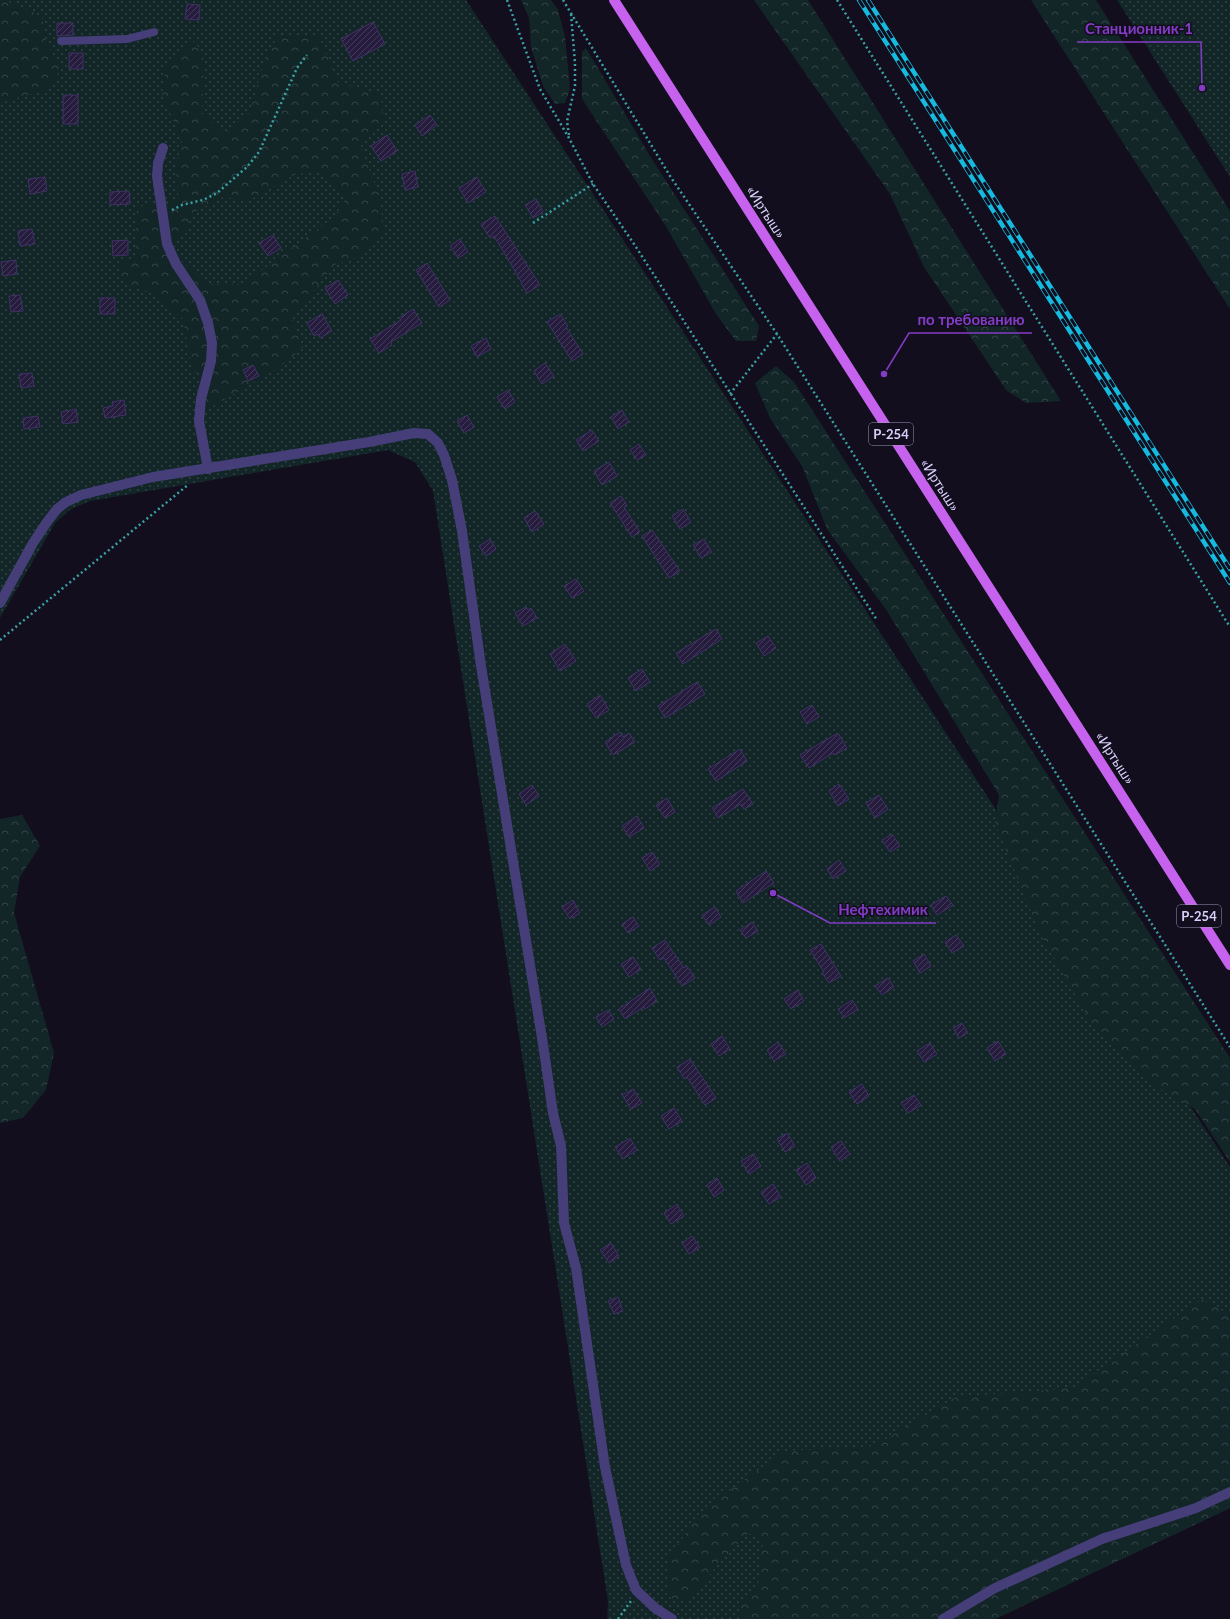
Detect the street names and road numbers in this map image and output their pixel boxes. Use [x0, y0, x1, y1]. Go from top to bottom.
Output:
street label: «Иртыш» [743, 182, 790, 241]
road number: Р-254 [869, 423, 913, 445]
street label: «Иртыш» [917, 455, 964, 514]
street label: «Иртыш» [1092, 728, 1139, 787]
road number: Р-254 [1177, 905, 1221, 927]

